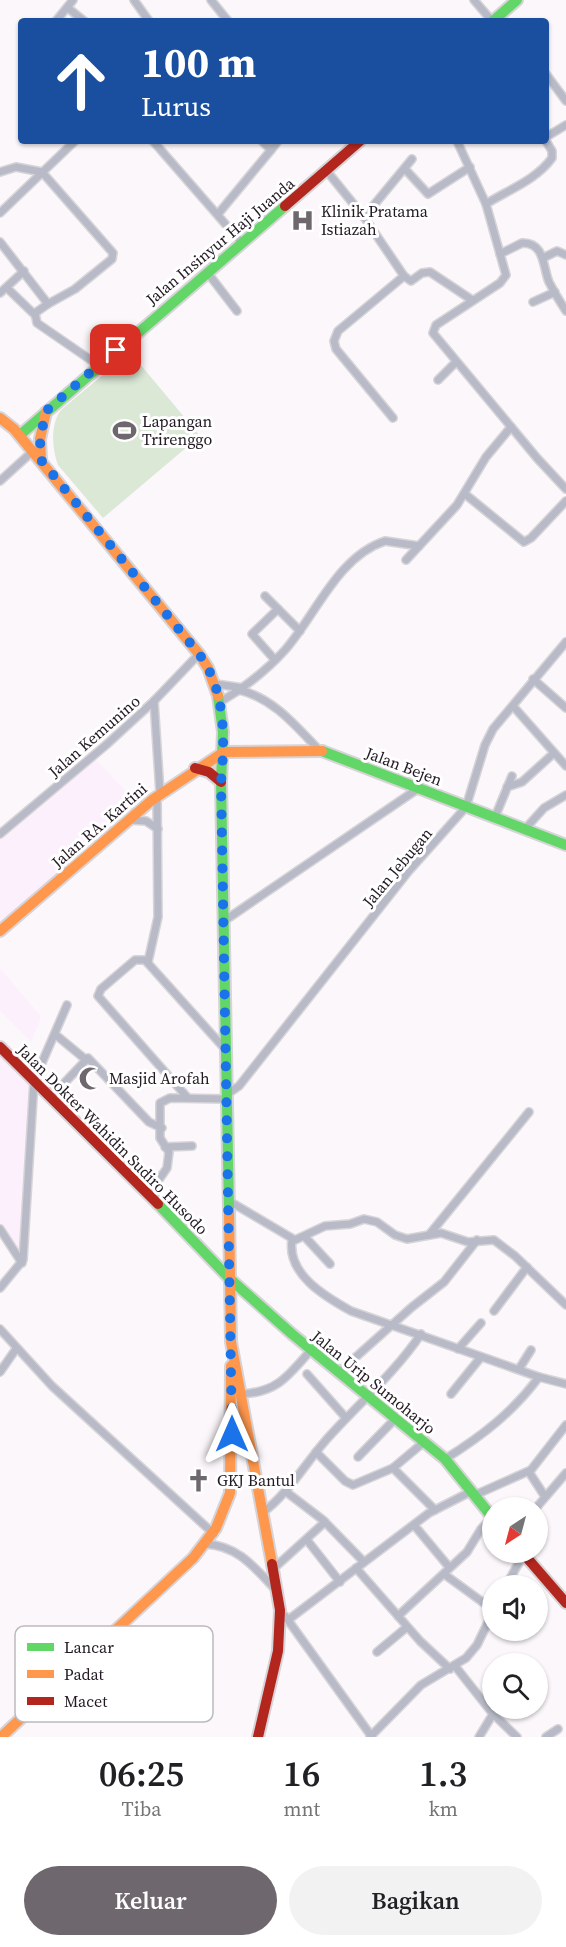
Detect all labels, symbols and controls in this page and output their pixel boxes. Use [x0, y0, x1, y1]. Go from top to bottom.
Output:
text: 100 m [141, 33, 256, 91]
icon: ahead [42, 42, 120, 120]
text: Lurus [141, 88, 211, 125]
street label: Jalan Insinyur Haji Juanda [140, 172, 299, 310]
place label: Klinik Pratama Istiazah [321, 200, 429, 240]
hospital icon: Klinik Pratama Istiazah [290, 207, 316, 233]
pin [90, 324, 141, 375]
icon: arrive [99, 333, 132, 366]
place label: Lapangan Trirenggo [142, 410, 212, 450]
sports icon: Lapangan Trirenggo [111, 417, 137, 443]
street label: Jalan Kemunino [43, 690, 145, 783]
street label: Jalan Bejen [362, 741, 446, 791]
street label: Jalan RA. Kartini [46, 777, 152, 873]
street label: Jalan Jebugan [357, 822, 437, 912]
street label: Jalan Dokter Wahidin Sudiro Husodo [12, 1038, 213, 1239]
mosque icon: Masjid Arofah [78, 1065, 104, 1091]
place label: Masjid Arofah [109, 1067, 210, 1089]
street label: Jalan Urip Sumoharjo [307, 1325, 441, 1439]
position arrow [200, 1402, 264, 1466]
church icon: GKJ Bantul [186, 1467, 212, 1493]
place label: GKJ Bantul [217, 1469, 295, 1491]
north arrow [482, 1497, 548, 1563]
map controls [482, 1497, 548, 1719]
button: sound [482, 1575, 548, 1641]
legend [15, 1626, 213, 1722]
text: Lancar [64, 1636, 114, 1658]
button: search [482, 1653, 548, 1719]
text: Padat [64, 1663, 105, 1685]
text: Macet [64, 1690, 108, 1712]
text: 06:25 [99, 1749, 184, 1798]
text: 16 [283, 1749, 320, 1798]
text: 1.3 [419, 1749, 467, 1798]
text: Tiba [122, 1795, 161, 1823]
text: mnt [283, 1795, 320, 1823]
text: km [429, 1795, 458, 1823]
button: Keluar [24, 1866, 277, 1935]
button: Bagikan [289, 1866, 542, 1935]

